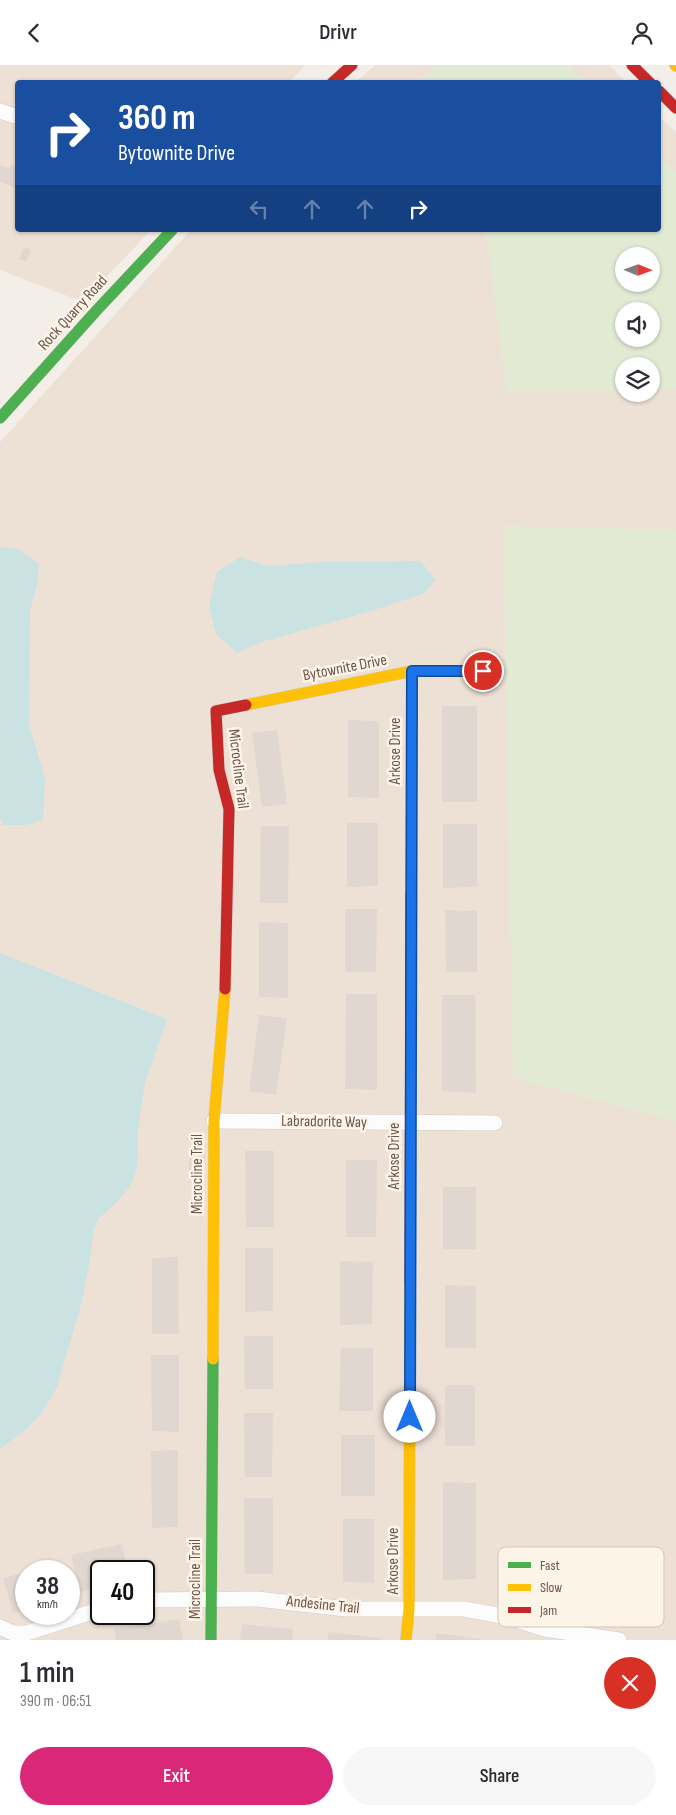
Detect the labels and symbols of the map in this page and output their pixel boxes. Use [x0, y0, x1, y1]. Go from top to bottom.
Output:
north arrow [615, 247, 660, 293]
street label: Rock Quarry Road [34, 272, 112, 354]
pin [462, 650, 504, 692]
street label: Bytownite Drive [301, 651, 389, 685]
street label: Arkose Drive [386, 718, 405, 785]
street label: Microcline Trail [224, 728, 252, 810]
street label: Labradorite Way [281, 1112, 367, 1132]
street label: Arkose Drive [385, 1123, 404, 1190]
street label: Microcline Trail [188, 1134, 207, 1214]
position arrow [383, 1390, 435, 1442]
street label: Arkose Drive [384, 1528, 403, 1595]
street label: Microcline Trail [186, 1539, 205, 1619]
legend [498, 1547, 664, 1627]
text: Fast [540, 1557, 560, 1574]
speed limit sign: 40 [90, 1560, 155, 1625]
text: Slow [540, 1579, 562, 1596]
street label: Andesine Trail [285, 1592, 361, 1618]
text: Jam [539, 1602, 557, 1619]

